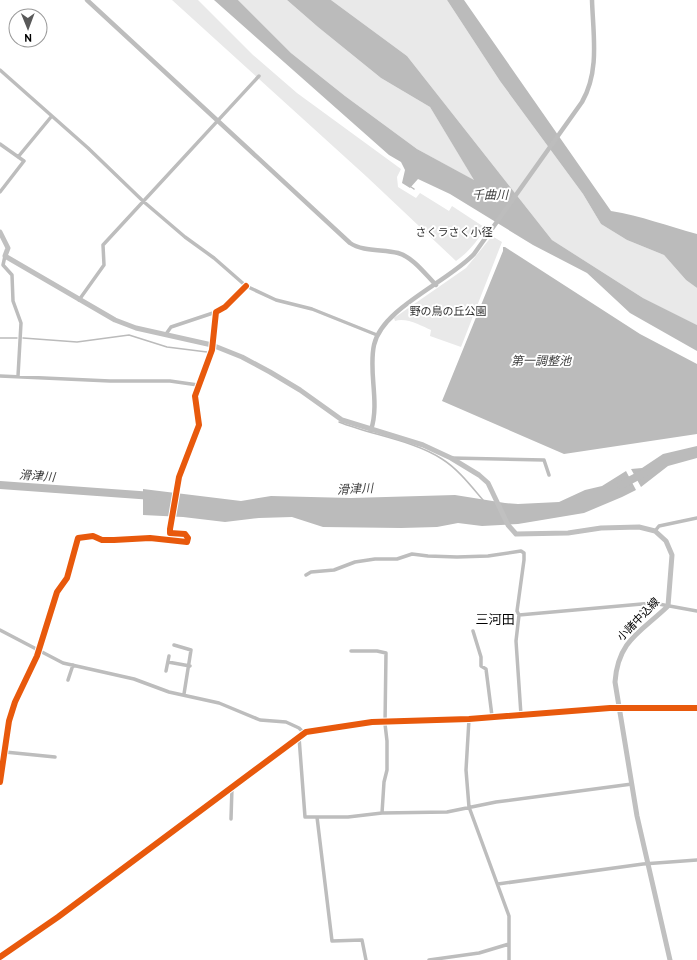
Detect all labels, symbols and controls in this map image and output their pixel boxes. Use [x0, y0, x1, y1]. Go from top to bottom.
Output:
north arrow [8, 8, 48, 48]
text: N [24, 30, 32, 44]
water label: 千曲川 [472, 188, 510, 204]
park label: さくラさく小径 [416, 226, 493, 240]
park label: 野の鳥の丘公園 [410, 305, 487, 319]
water label: 第一調整池 [511, 354, 572, 370]
water label: 滑津川 [18, 468, 57, 486]
water label: 滑津川 [337, 481, 375, 499]
street label: 小諸中込線 [615, 595, 663, 644]
district label: 三河田 [475, 613, 515, 629]

